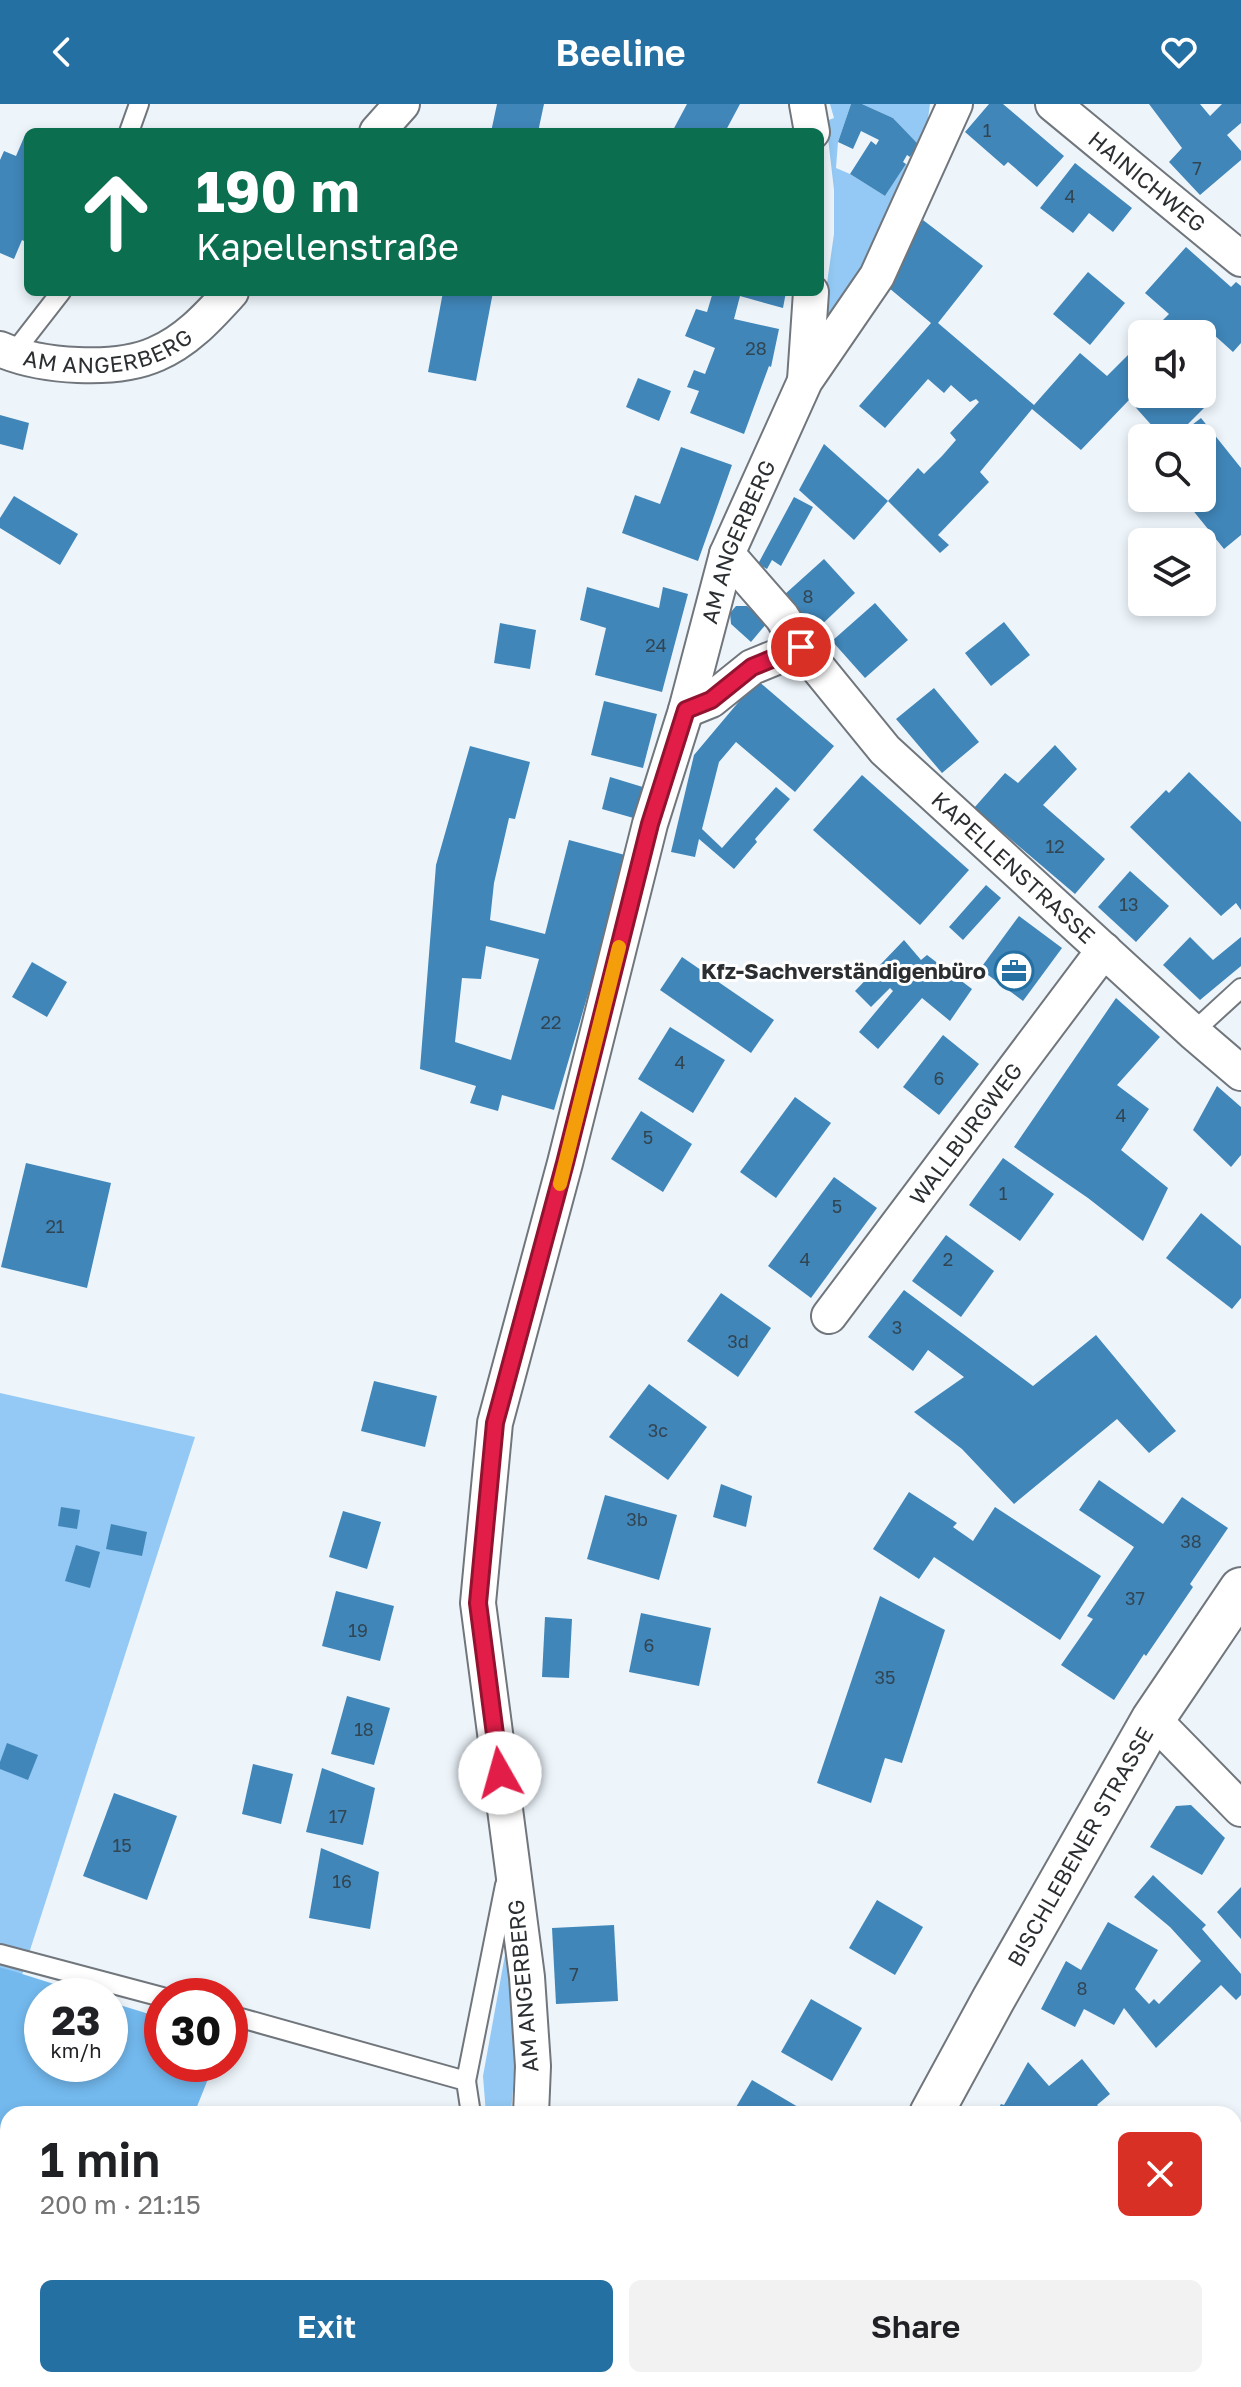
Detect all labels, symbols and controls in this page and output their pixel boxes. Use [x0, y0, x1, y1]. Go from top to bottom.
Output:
icon: back [40, 30, 84, 74]
icon: heart [1157, 30, 1201, 74]
text: Beeline [555, 31, 686, 74]
house number: 1 [983, 119, 992, 141]
street label: HAINICHWEG [1083, 125, 1211, 237]
text: 190 m [196, 157, 360, 224]
house number: 7 [1192, 157, 1202, 179]
icon: ahead [64, 160, 168, 264]
house number: 4 [1065, 185, 1076, 207]
text: Kapellenstraße [196, 225, 459, 268]
map controls [1128, 320, 1216, 616]
button: sound [1128, 320, 1216, 408]
street label: AM ANGERBERG [21, 322, 197, 378]
house number: 28 [745, 337, 767, 359]
button: search [1128, 424, 1216, 512]
street label: AM ANGERBERG [695, 455, 781, 626]
button: layers [1128, 528, 1216, 616]
house number: 8 [803, 585, 813, 607]
pin [767, 613, 835, 681]
icon: arrive [779, 625, 823, 669]
house number: 24 [645, 634, 667, 656]
street label: KAPELLENSTRASSE [926, 786, 1101, 949]
house number: 12 [1045, 835, 1065, 857]
house number: 13 [1119, 893, 1139, 915]
office icon: Kfz-Sachverständigenbüro [993, 950, 1035, 992]
place label: Kfz-Sachverständigenbüro [701, 957, 986, 984]
house number: 22 [541, 1011, 561, 1033]
house number: 4 [675, 1051, 686, 1073]
street label: WALLBURGWEG [904, 1057, 1028, 1210]
house number: 6 [934, 1067, 944, 1089]
house number: 4 [1116, 1104, 1127, 1126]
house number: 5 [643, 1126, 653, 1148]
house number: 1 [999, 1182, 1008, 1204]
house number: 5 [832, 1195, 842, 1217]
house number: 21 [45, 1215, 65, 1237]
house number: 4 [800, 1248, 811, 1270]
house number: 2 [943, 1248, 953, 1270]
house number: 3 [892, 1316, 902, 1338]
house number: 3d [727, 1330, 749, 1352]
house number: 3c [648, 1419, 668, 1441]
house number: 3b [626, 1508, 648, 1530]
house number: 38 [1180, 1530, 1202, 1552]
house number: 37 [1125, 1587, 1145, 1609]
house number: 19 [348, 1619, 368, 1641]
house number: 6 [644, 1634, 654, 1656]
house number: 35 [875, 1666, 895, 1688]
house number: 18 [354, 1718, 374, 1740]
street label: BISCHLEBENER STRASSE [1001, 1722, 1159, 1971]
position arrow [458, 1731, 542, 1815]
house number: 17 [329, 1805, 347, 1827]
house number: 15 [112, 1834, 132, 1856]
house number: 16 [332, 1870, 352, 1892]
street label: AM ANGERBERG [502, 1899, 543, 2073]
house number: 7 [569, 1963, 579, 1985]
house number: 8 [1077, 1977, 1087, 1999]
speed limit sign: 30 [144, 1978, 248, 2082]
text: 23 [52, 1996, 100, 2044]
text: km/h [51, 2038, 101, 2062]
text: 1 min [40, 2130, 160, 2188]
button: close [1118, 2132, 1202, 2216]
text: 200 m · 21:15 [40, 2189, 201, 2220]
button: Exit [40, 2280, 613, 2372]
button: Share [629, 2280, 1202, 2372]

